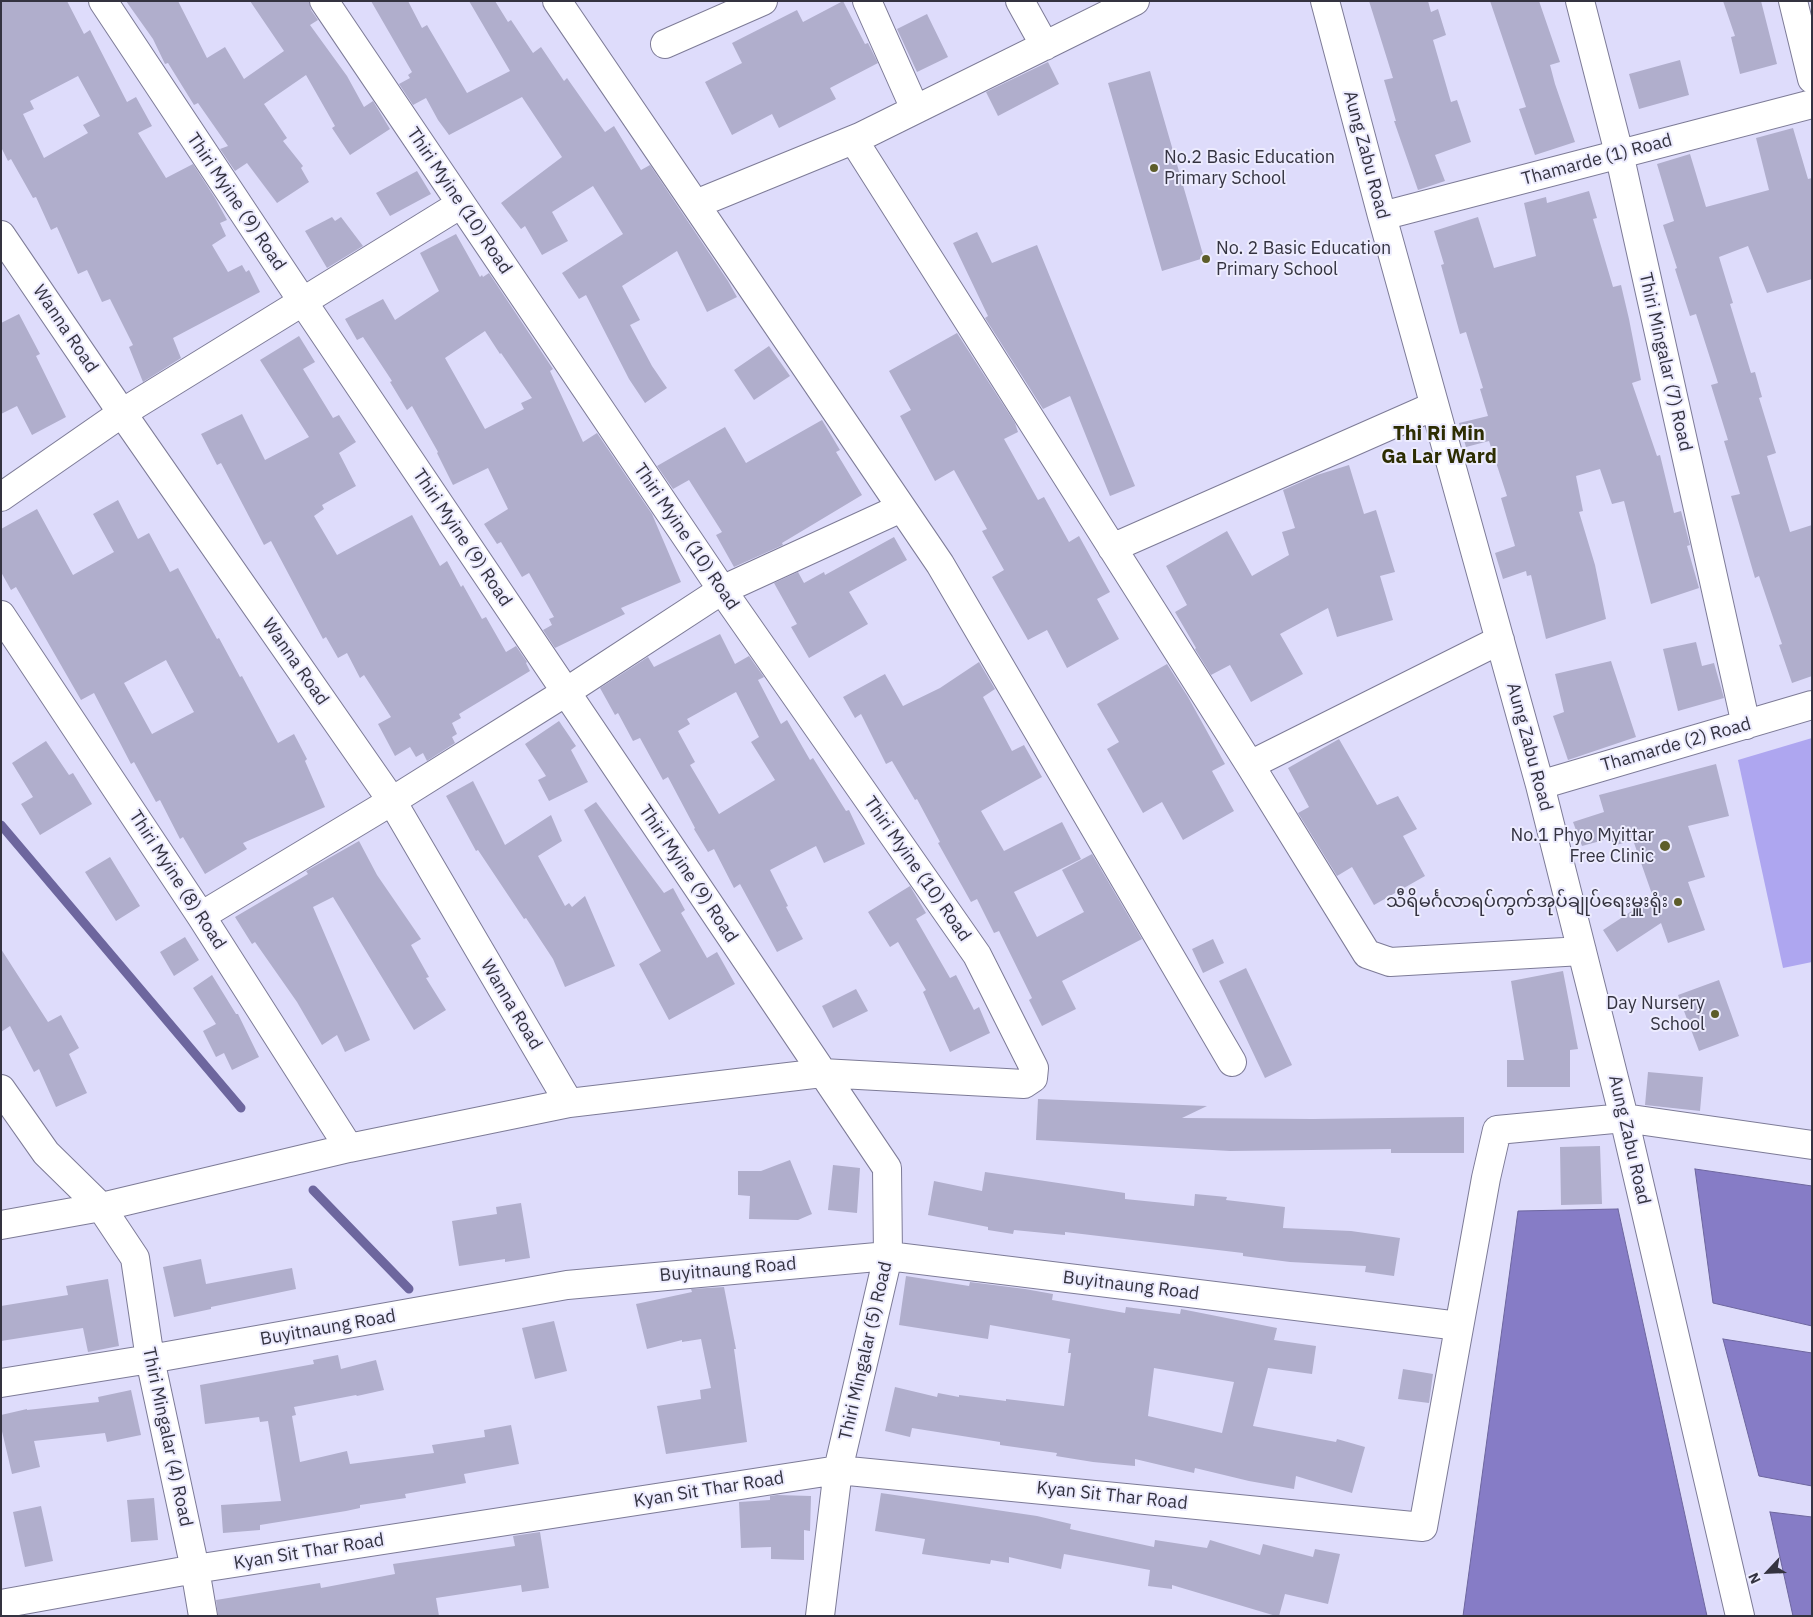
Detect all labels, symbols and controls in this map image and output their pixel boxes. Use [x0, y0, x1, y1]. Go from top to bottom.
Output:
street label: Aung Zabu Road [1338, 88, 1394, 222]
street label: Thiri Myine (10) Road [402, 124, 516, 278]
street label: Thiri Myine (9) Road [182, 129, 290, 275]
street label: Thamarde (1) Road [1519, 130, 1675, 190]
place label: No.2 Basic Education Primary School [1164, 147, 1335, 190]
marker: No.2 Basic Education Primary School [1148, 162, 1160, 174]
place label: No. 2 Basic Education Primary School [1216, 238, 1391, 280]
marker: No. 2 Basic Education Primary School [1200, 253, 1212, 265]
street label: Thiri Mingalar (7) Road [1634, 271, 1696, 453]
street label: Wanna Road [28, 281, 102, 377]
district label: Thi Ri Min Ga Lar Ward [1381, 422, 1497, 469]
street label: Thiri Myine (10) Road [629, 460, 743, 614]
street label: Thiri Myine (9) Road [408, 465, 516, 611]
street label: Wanna Road [257, 614, 333, 710]
street label: Aung Zabu Road [1501, 680, 1557, 814]
street label: Thamarde (2) Road [1599, 713, 1753, 777]
street label: Thiri Myine (10) Road [859, 792, 975, 946]
street label: Thiri Myine (9) Road [634, 801, 742, 947]
street label: Thiri Myine (8) Road [124, 806, 230, 954]
place label: No.1 Phyo Myittar Free Clinic [1511, 825, 1654, 868]
marker: No.1 Phyo Myittar Free Clinic [1658, 839, 1672, 853]
place label: သီရိမင်္ဂလာရပ်ကွက်အုပ်ချုပ်ရေးမှူးရုံး [1386, 891, 1668, 913]
marker: သီရိမင်္ဂလာရပ်ကွက်အုပ်ချုပ်ရေးမှူးရုံး [1672, 896, 1684, 908]
street label: Wanna Road [476, 956, 546, 1054]
place label: Day Nursery School [1606, 993, 1705, 1036]
marker: Day Nursery School [1709, 1008, 1721, 1020]
street label: Aung Zabu Road [1604, 1073, 1654, 1207]
street label: Buyitnaung Road [659, 1253, 797, 1287]
street label: Thiri Mingalar (5) Road [835, 1260, 897, 1442]
street label: Buyitnaung Road [1062, 1267, 1200, 1305]
street label: Buyitnaung Road [259, 1305, 397, 1351]
street label: Thiri Mingalar (4) Road [137, 1345, 197, 1529]
street label: Kyan Sit Thar Road [632, 1467, 786, 1513]
street label: Kyan Sit Thar Road [1035, 1477, 1189, 1515]
street label: Kyan Sit Thar Road [232, 1529, 386, 1575]
north arrow [1743, 1547, 1793, 1597]
text: N [1744, 1570, 1765, 1587]

